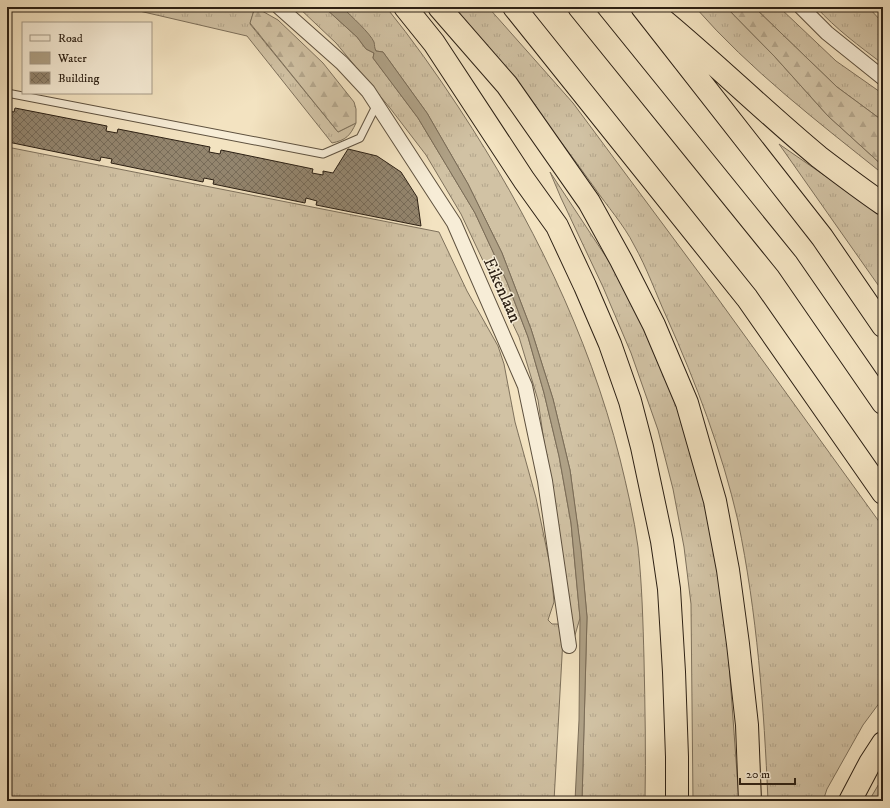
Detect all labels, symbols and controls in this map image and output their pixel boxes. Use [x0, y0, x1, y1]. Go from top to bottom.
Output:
legend [22, 22, 152, 94]
text: Road [58, 31, 83, 46]
text: Water [57, 51, 87, 66]
text: Building [58, 71, 99, 86]
street label: Eikenlaan [478, 254, 526, 326]
scale bar [740, 760, 795, 786]
text: 20 m [746, 767, 770, 782]

